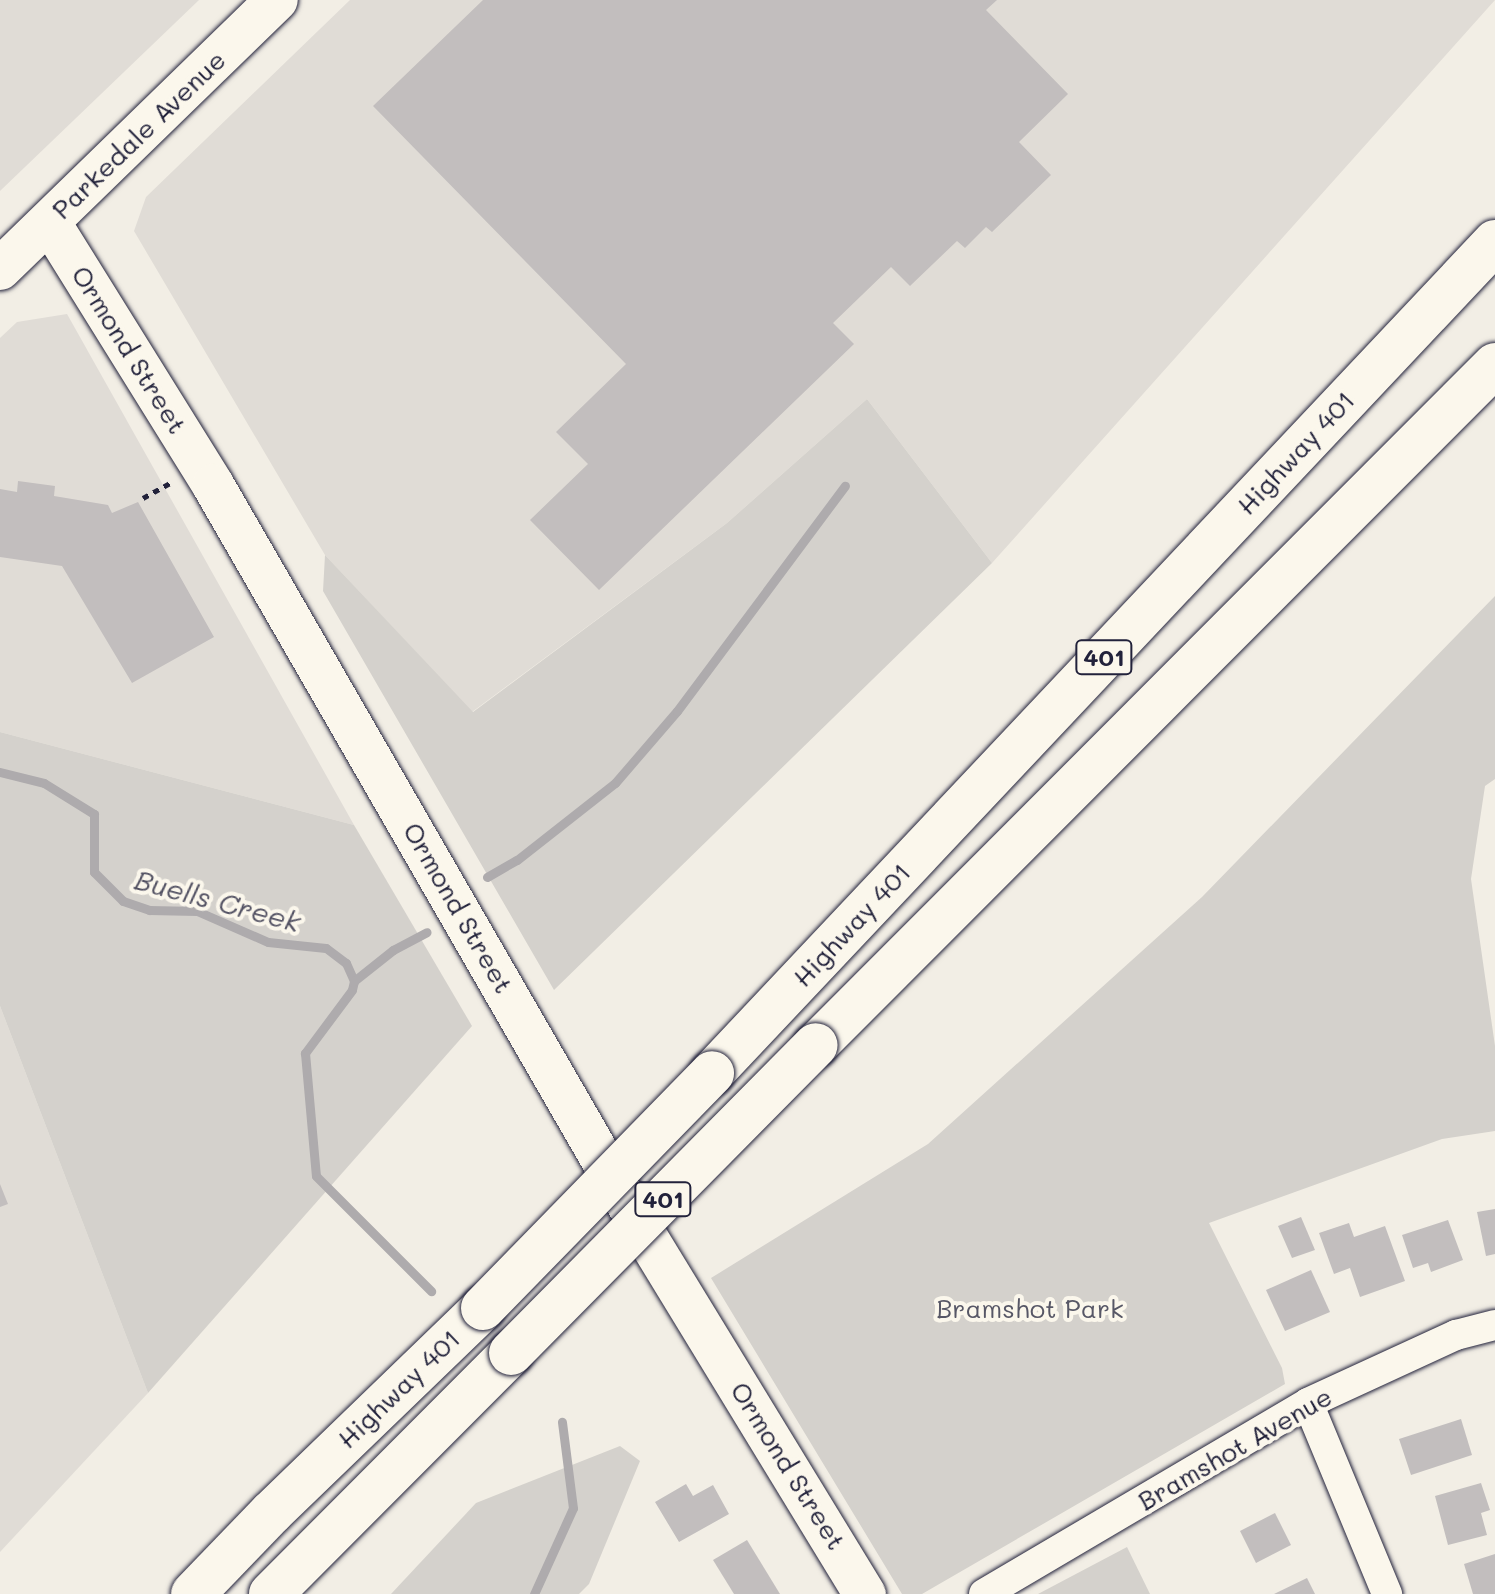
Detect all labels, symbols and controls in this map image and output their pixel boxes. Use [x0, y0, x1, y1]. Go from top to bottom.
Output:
street label: Parkedale Avenue [46, 44, 232, 226]
street label: Ormond Street [65, 260, 193, 440]
street label: Highway 401 [1231, 385, 1361, 521]
road number: 401 [1074, 637, 1134, 677]
street label: Ormond Street [397, 817, 519, 999]
street label: Highway 401 [787, 857, 917, 993]
water label: Buells Creek [131, 862, 305, 938]
road number: 401 [633, 1179, 693, 1219]
park label: Bramshot Park [936, 1293, 1124, 1325]
street label: Highway 401 [332, 1323, 466, 1455]
street label: Ormond Street [724, 1376, 852, 1556]
street label: Bramshot Avenue [1133, 1381, 1337, 1517]

